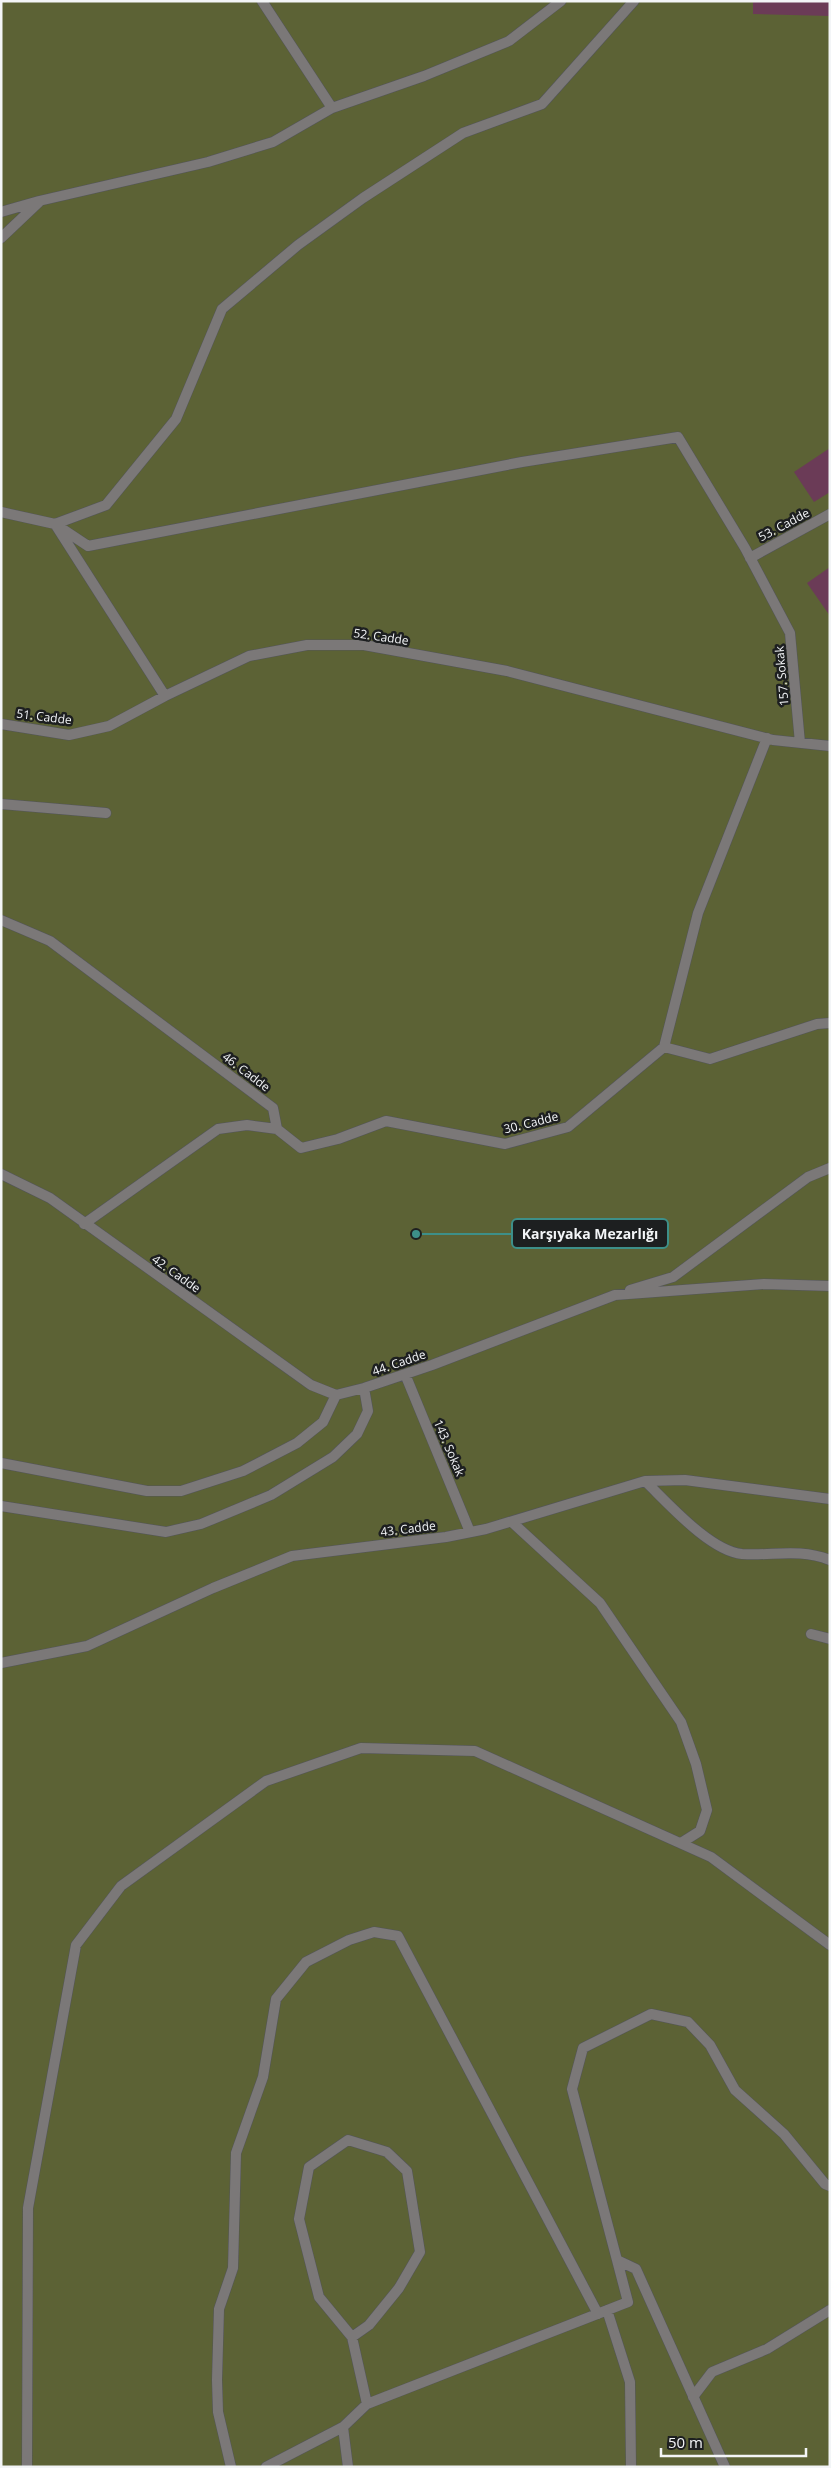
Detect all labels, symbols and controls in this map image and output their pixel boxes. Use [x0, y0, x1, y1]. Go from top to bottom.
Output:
street label: 53. Cadde [755, 504, 813, 545]
street label: 52. Cadde [352, 624, 410, 649]
street label: 157. Sokak [770, 645, 793, 707]
street label: 51. Cadde [15, 705, 73, 728]
street label: 46. Cadde [219, 1048, 274, 1095]
street label: 30. Cadde [502, 1107, 560, 1137]
callout: Karşıyaka Mezarlığı [512, 1219, 668, 1248]
text: Karşıyaka Mezarlığı [522, 1224, 658, 1243]
street label: 42. Cadde [149, 1251, 204, 1297]
street label: 44. Cadde [370, 1345, 428, 1380]
street label: 143. Sokak [430, 1417, 469, 1479]
street label: 43. Cadde [379, 1517, 437, 1540]
scale bar [661, 2426, 806, 2458]
text: 50 m [668, 2432, 703, 2452]

